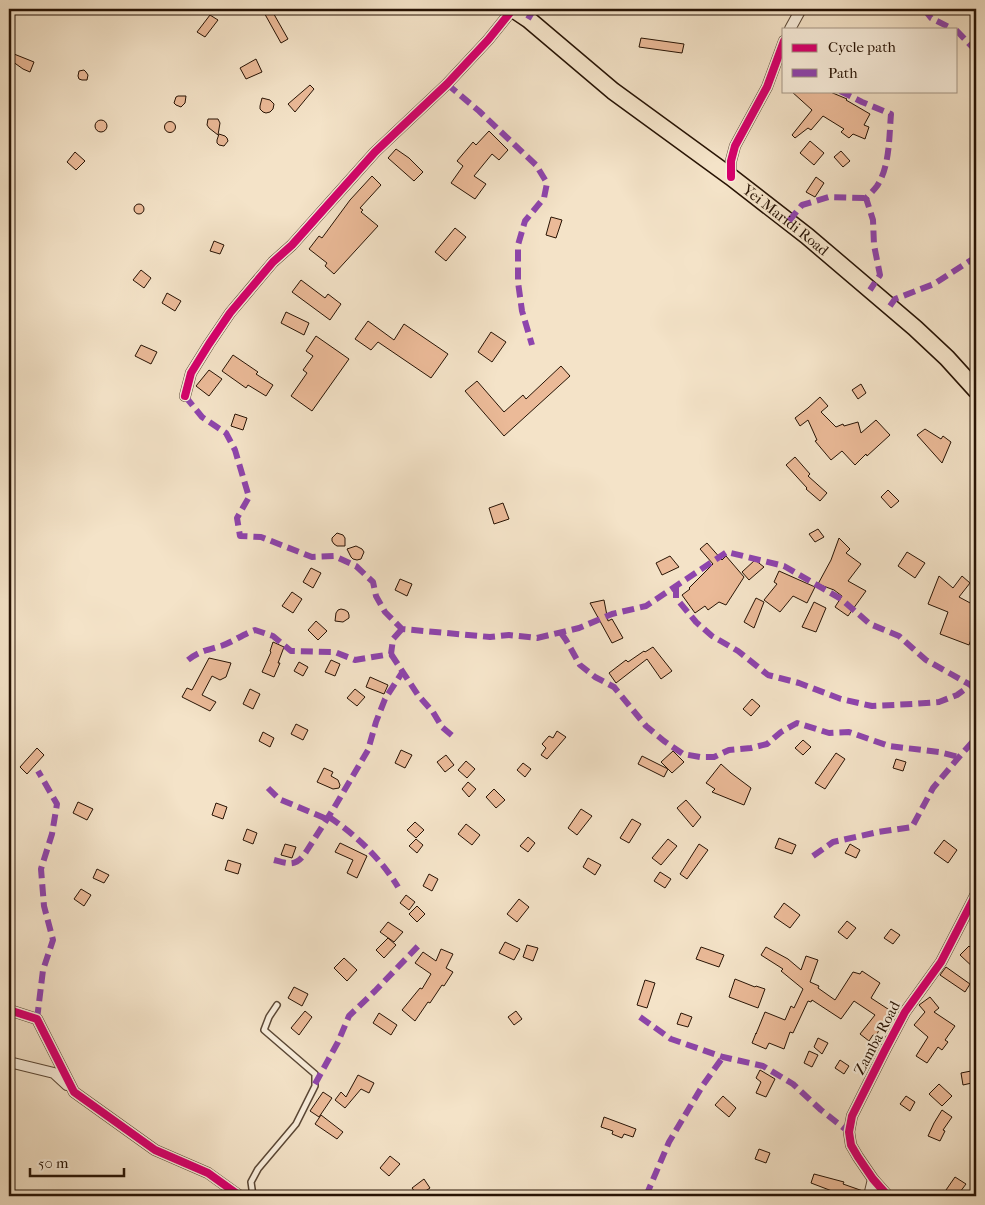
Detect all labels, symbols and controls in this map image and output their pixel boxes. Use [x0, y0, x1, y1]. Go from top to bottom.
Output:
legend [782, 28, 958, 92]
text: Cycle path [828, 38, 896, 56]
text: Path [828, 64, 858, 82]
street label: Yei Maridi Road [738, 180, 833, 260]
street label: Zamba Road [850, 997, 904, 1078]
scale bar [30, 1145, 124, 1177]
text: 50 m [38, 1154, 69, 1172]

